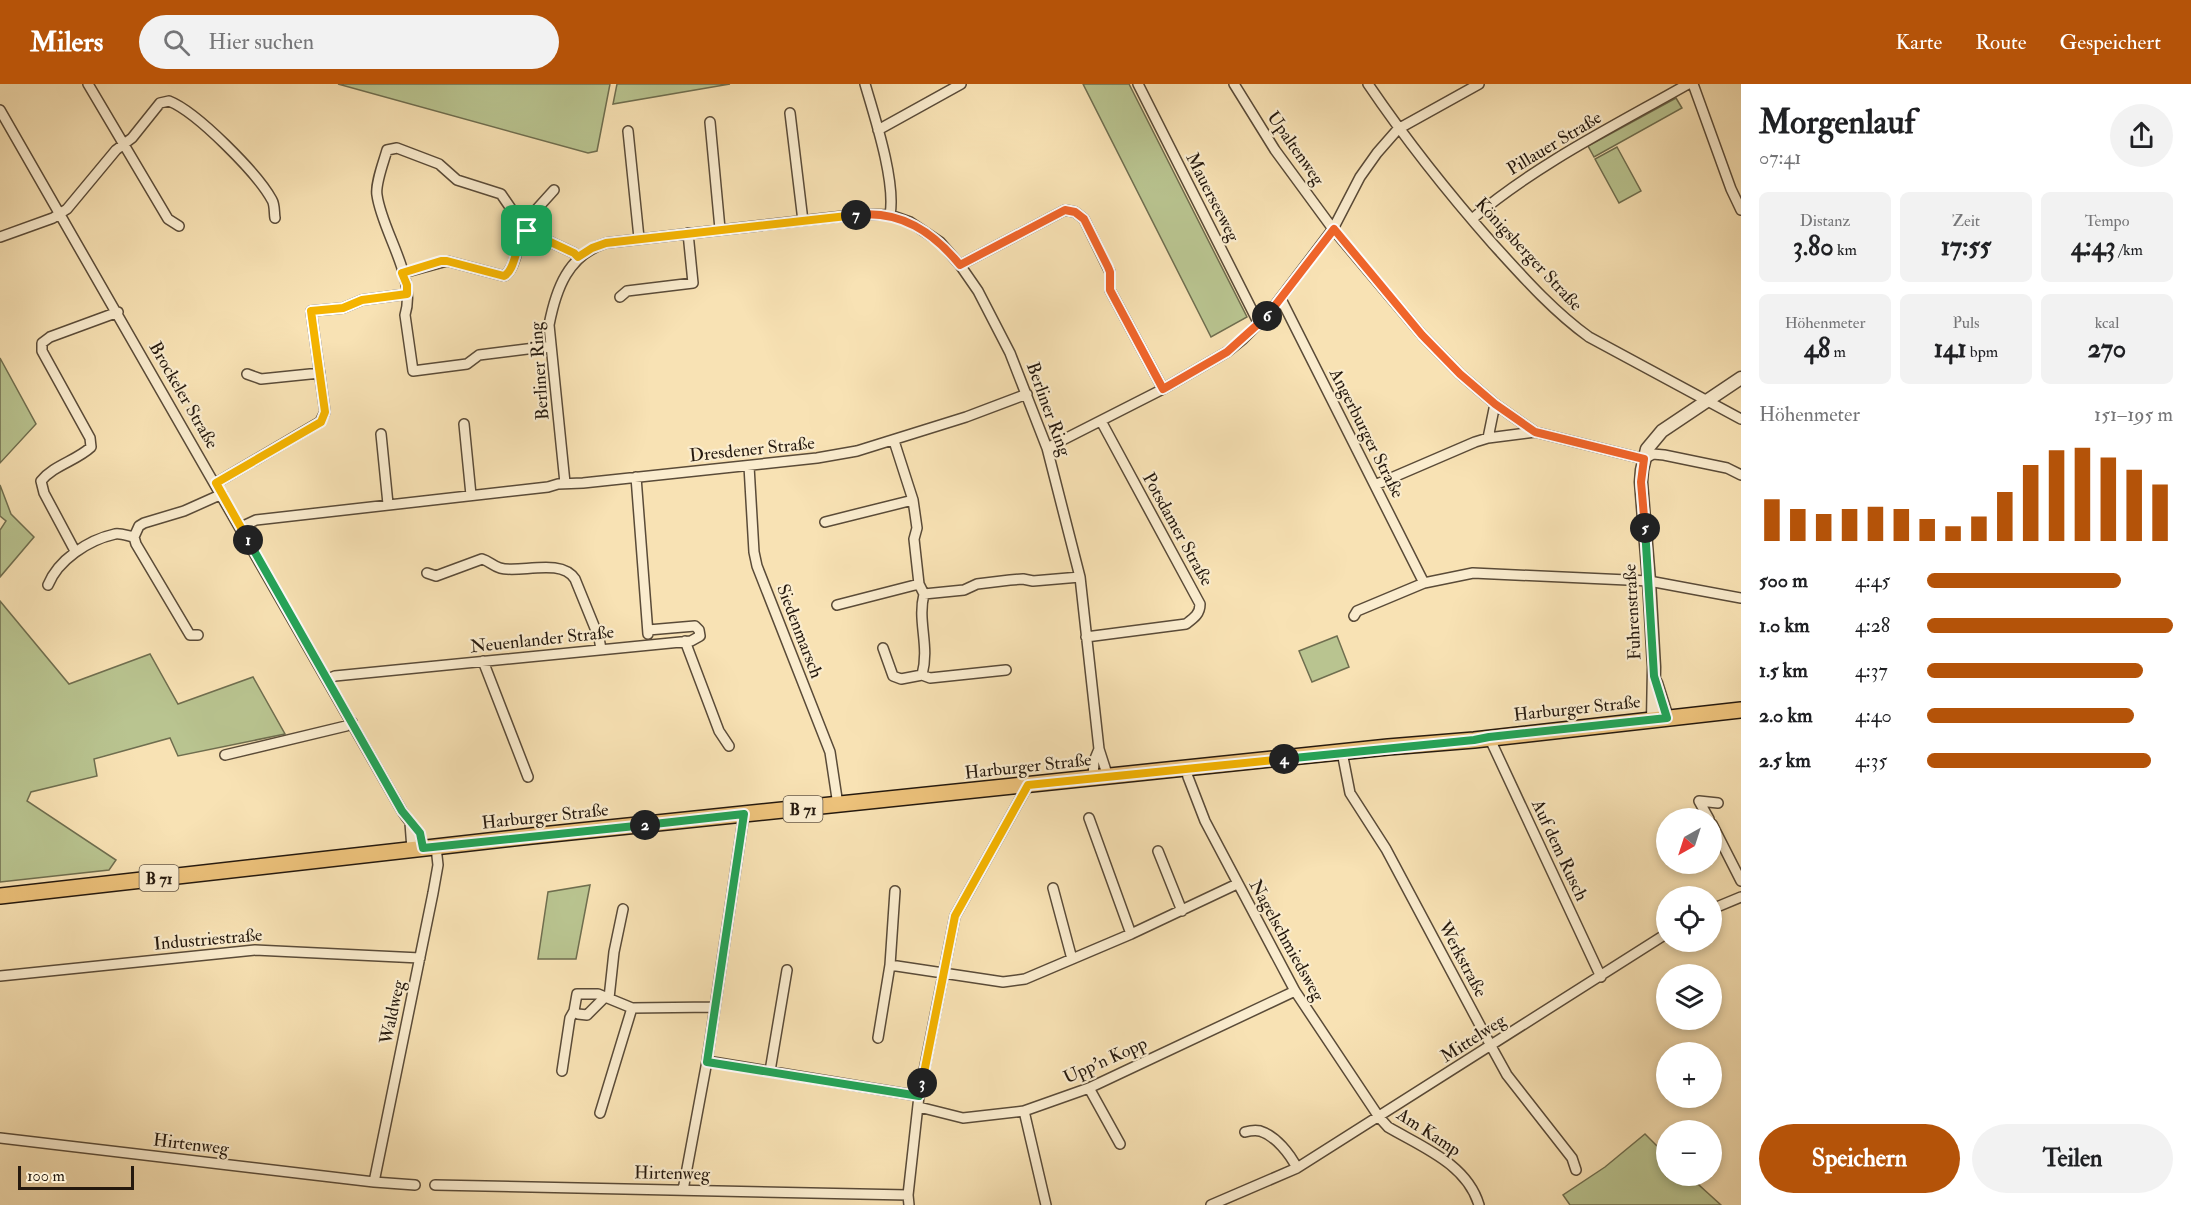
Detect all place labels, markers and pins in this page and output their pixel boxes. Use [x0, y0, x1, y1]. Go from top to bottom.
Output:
pin: 7 [841, 200, 871, 230]
pin [501, 205, 552, 256]
pin: 6 [1252, 301, 1282, 331]
pin: 5 [1630, 513, 1660, 543]
pin: 1 [233, 525, 263, 555]
pin: 4 [1269, 744, 1299, 774]
pin: 2 [630, 810, 660, 840]
pin: 3 [907, 1068, 937, 1098]

